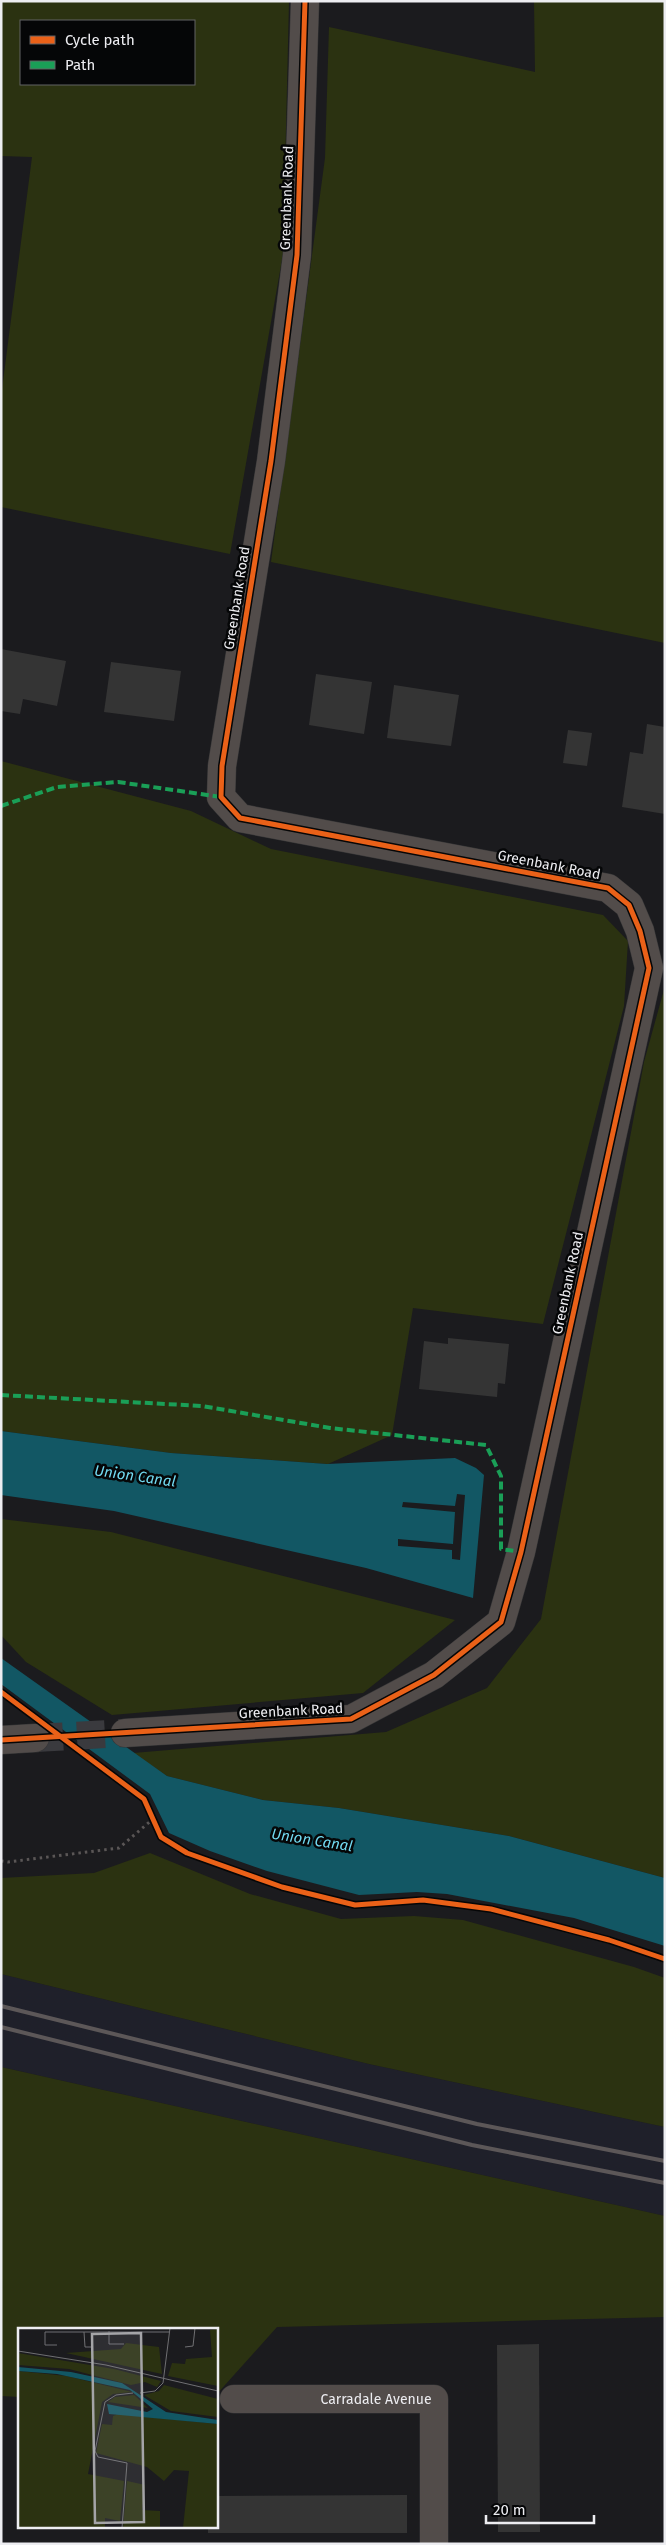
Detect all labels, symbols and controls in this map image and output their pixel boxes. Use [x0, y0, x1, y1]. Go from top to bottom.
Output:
legend [20, 20, 195, 85]
text: Cycle path [65, 31, 135, 49]
text: Path [65, 56, 95, 74]
street label: Greenbank Road [277, 146, 297, 250]
street label: Greenbank Road [220, 545, 254, 651]
street label: Greenbank Road [496, 847, 602, 883]
street label: Greenbank Road [549, 1230, 587, 1336]
water label: Union Canal [93, 1461, 177, 1491]
street label: Greenbank Road [238, 1700, 344, 1722]
water label: Union Canal [270, 1825, 354, 1855]
inset map [18, 2328, 218, 2528]
street label: Carradale Avenue [320, 2391, 432, 2408]
scale bar [486, 2492, 594, 2524]
text: 20 m [493, 2501, 526, 2519]

